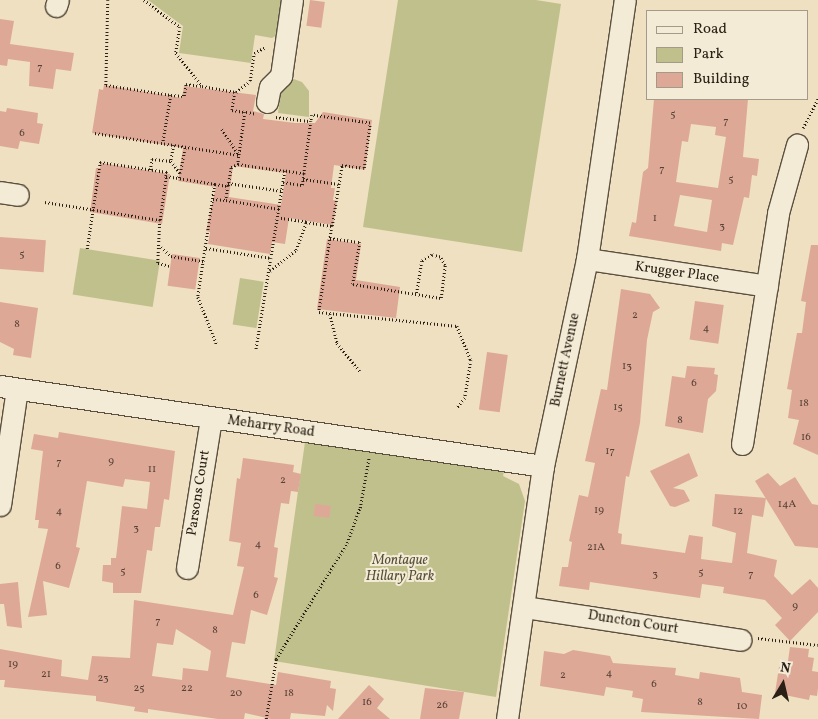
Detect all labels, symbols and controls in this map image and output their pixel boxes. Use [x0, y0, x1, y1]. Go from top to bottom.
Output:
legend [646, 10, 808, 100]
text: Road [693, 19, 727, 40]
text: Park [693, 44, 724, 65]
house number: 7 [37, 61, 43, 75]
text: Building [693, 69, 749, 90]
house number: 5 [670, 108, 676, 122]
house number: 7 [723, 115, 729, 129]
house number: 6 [19, 127, 25, 141]
house number: 7 [659, 163, 665, 177]
house number: 5 [728, 173, 734, 187]
house number: 1 [653, 212, 657, 226]
house number: 3 [719, 220, 725, 234]
house number: 5 [19, 248, 25, 262]
street label: Krugger Place [634, 259, 720, 287]
house number: 2 [632, 309, 638, 323]
street label: Burnett Avenue [548, 311, 584, 409]
house number: 8 [14, 318, 20, 332]
house number: 4 [703, 322, 709, 336]
house number: 13 [622, 360, 632, 374]
house number: 6 [691, 377, 697, 391]
house number: 18 [799, 397, 809, 411]
house number: 15 [613, 401, 623, 415]
street label: Meharry Road [226, 413, 316, 441]
house number: 8 [677, 414, 683, 428]
house number: 16 [801, 431, 811, 445]
house number: 17 [605, 445, 615, 459]
street label: Parsons Court [184, 449, 214, 537]
house number: 9 [108, 455, 114, 469]
house number: 7 [56, 456, 62, 470]
house number: 11 [148, 463, 156, 477]
house number: 2 [280, 474, 286, 488]
house number: 14A [778, 498, 796, 512]
house number: 19 [594, 504, 604, 518]
house number: 4 [56, 505, 62, 519]
house number: 12 [733, 505, 743, 519]
house number: 3 [133, 522, 139, 536]
house number: 4 [255, 538, 261, 552]
house number: 21A [587, 541, 605, 555]
park label: Montague Hillary Park [366, 553, 434, 586]
house number: 6 [55, 560, 61, 574]
house number: 5 [120, 565, 126, 579]
house number: 5 [698, 566, 704, 580]
house number: 3 [652, 568, 658, 582]
house number: 7 [748, 568, 754, 582]
house number: 6 [253, 589, 259, 603]
house number: 9 [792, 600, 798, 614]
street label: Duncton Court [587, 608, 679, 638]
house number: 7 [155, 615, 161, 629]
house number: 8 [212, 624, 218, 638]
house number: 19 [8, 658, 18, 672]
north arrow [758, 659, 808, 709]
text: N [779, 659, 792, 679]
house number: 4 [606, 667, 612, 681]
house number: 21 [41, 668, 51, 682]
house number: 2 [560, 669, 566, 683]
house number: 23 [97, 672, 109, 686]
house number: 6 [651, 678, 657, 692]
house number: 25 [133, 682, 145, 696]
house number: 22 [181, 682, 193, 696]
house number: 20 [230, 687, 242, 701]
house number: 18 [284, 687, 294, 701]
house number: 16 [362, 696, 372, 710]
house number: 8 [697, 696, 703, 710]
house number: 26 [436, 699, 448, 713]
house number: 10 [737, 700, 747, 714]

